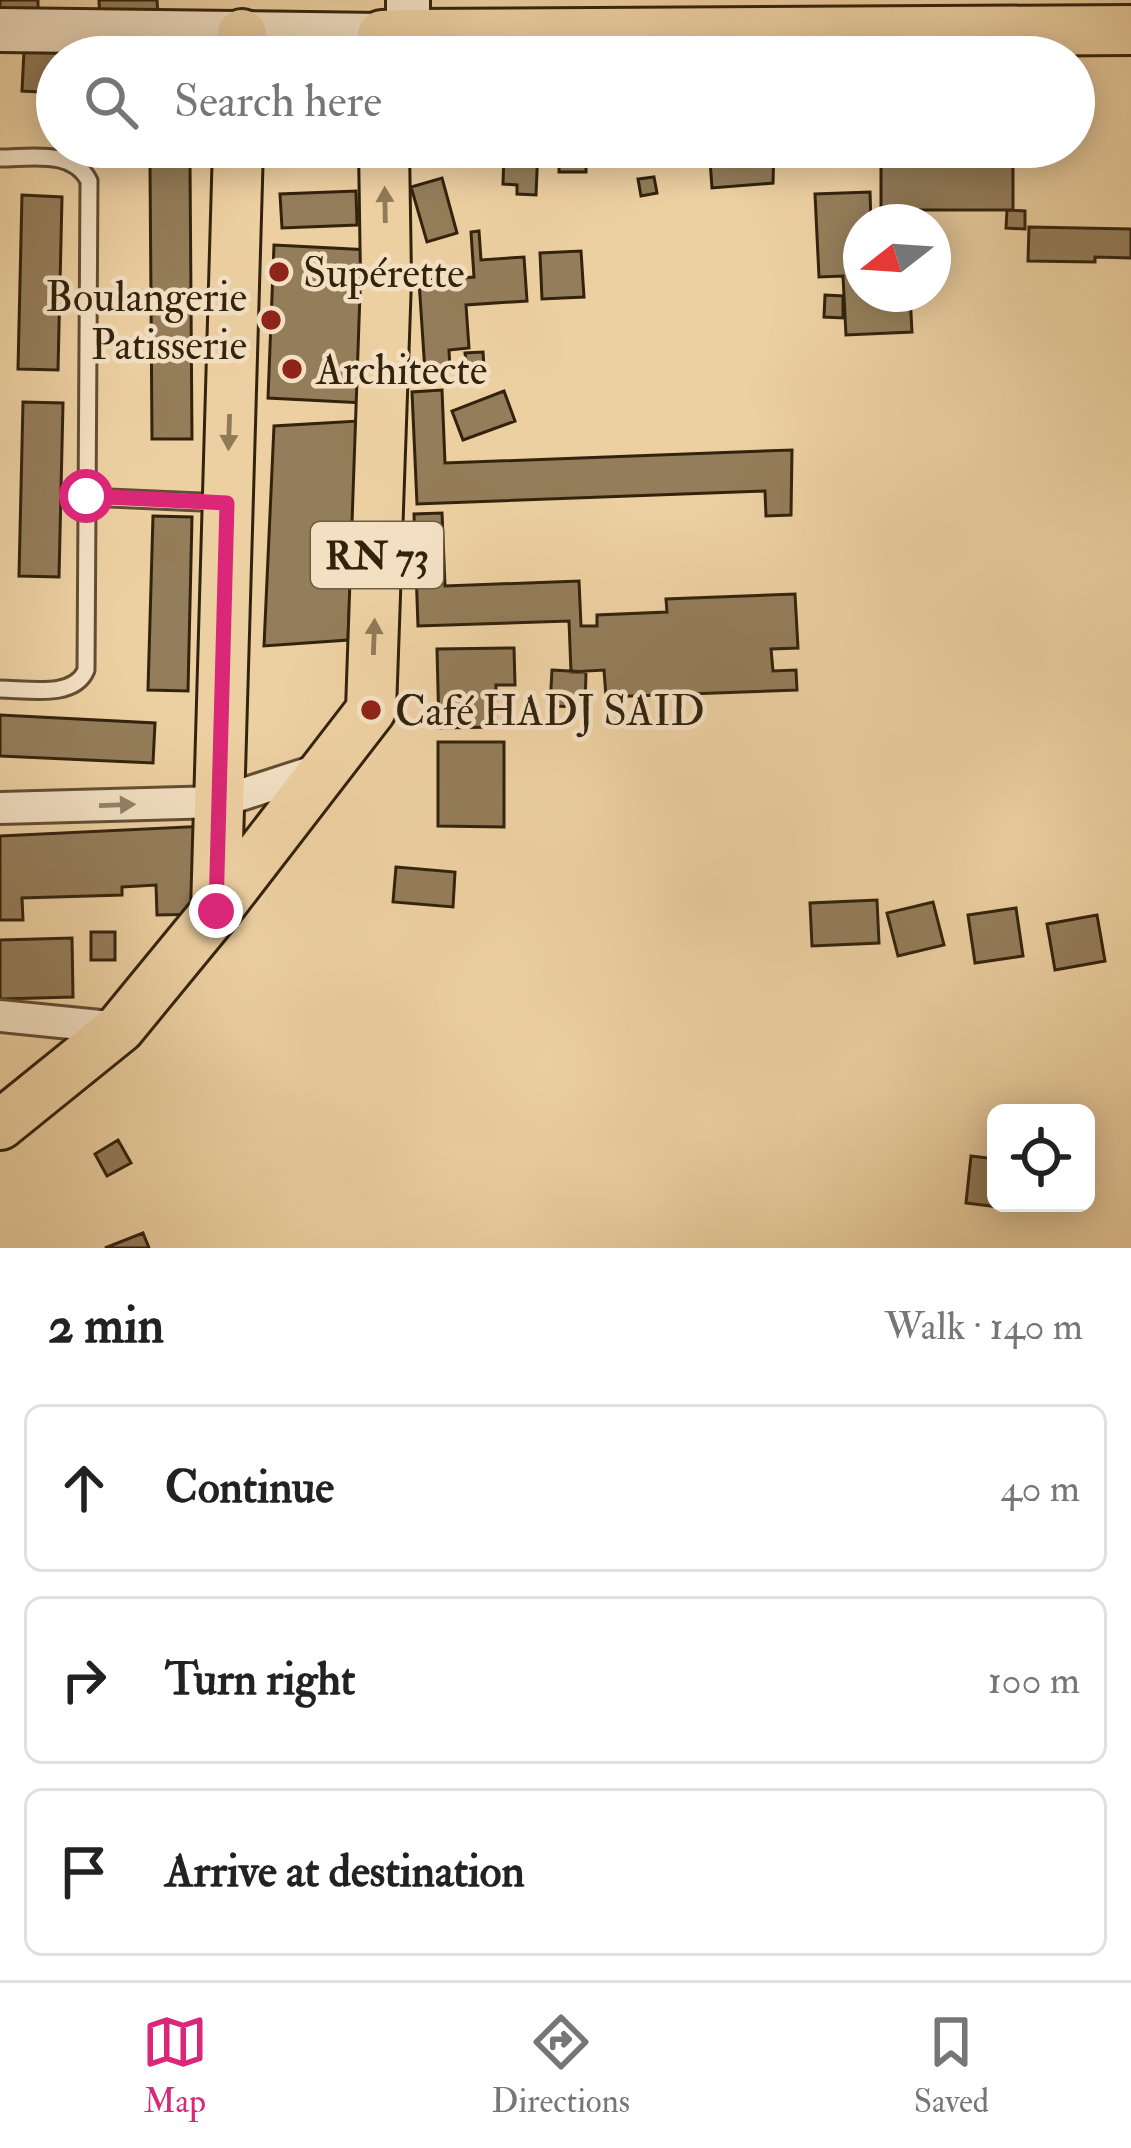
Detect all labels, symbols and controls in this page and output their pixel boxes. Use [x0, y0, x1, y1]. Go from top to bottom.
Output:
search box [36, 36, 1095, 168]
icon: search [78, 69, 144, 135]
text: Search here [174, 74, 382, 130]
one-way arrow [375, 185, 395, 223]
north arrow [843, 204, 951, 312]
place label: Supérette [303, 248, 465, 300]
marker: Supérette [266, 259, 292, 285]
place label: Boulangerie Patisserie [45, 272, 247, 372]
marker: Boulangerie Patisserie [258, 307, 284, 333]
place label: Architecte [315, 345, 487, 397]
marker: Architecte [279, 356, 305, 382]
one-way arrow [219, 414, 238, 452]
route start [59, 469, 113, 523]
road number: RN 73 [311, 522, 443, 588]
one-way arrow [365, 617, 384, 655]
place label: Café HADJ SAID [395, 686, 705, 738]
marker: Café HADJ SAID [358, 697, 384, 723]
one-way arrow [99, 795, 137, 814]
route end [189, 884, 243, 938]
map controls [987, 1104, 1095, 1212]
button: locate [987, 1104, 1095, 1212]
text: 2 min [48, 1294, 164, 1358]
text: Walk · 140 m [885, 1302, 1083, 1351]
icon: ahead [51, 1455, 117, 1521]
text: Continue [165, 1460, 334, 1516]
text: 40 m [1001, 1464, 1080, 1513]
icon: right [51, 1647, 117, 1713]
text: Turn right [165, 1652, 355, 1708]
text: 100 m [988, 1656, 1080, 1705]
icon: arrive [51, 1839, 117, 1905]
text: Arrive at destination [165, 1844, 525, 1900]
tab: Map [142, 2009, 208, 2122]
tab: Directions [492, 2009, 630, 2122]
tab: Saved [914, 2009, 989, 2122]

